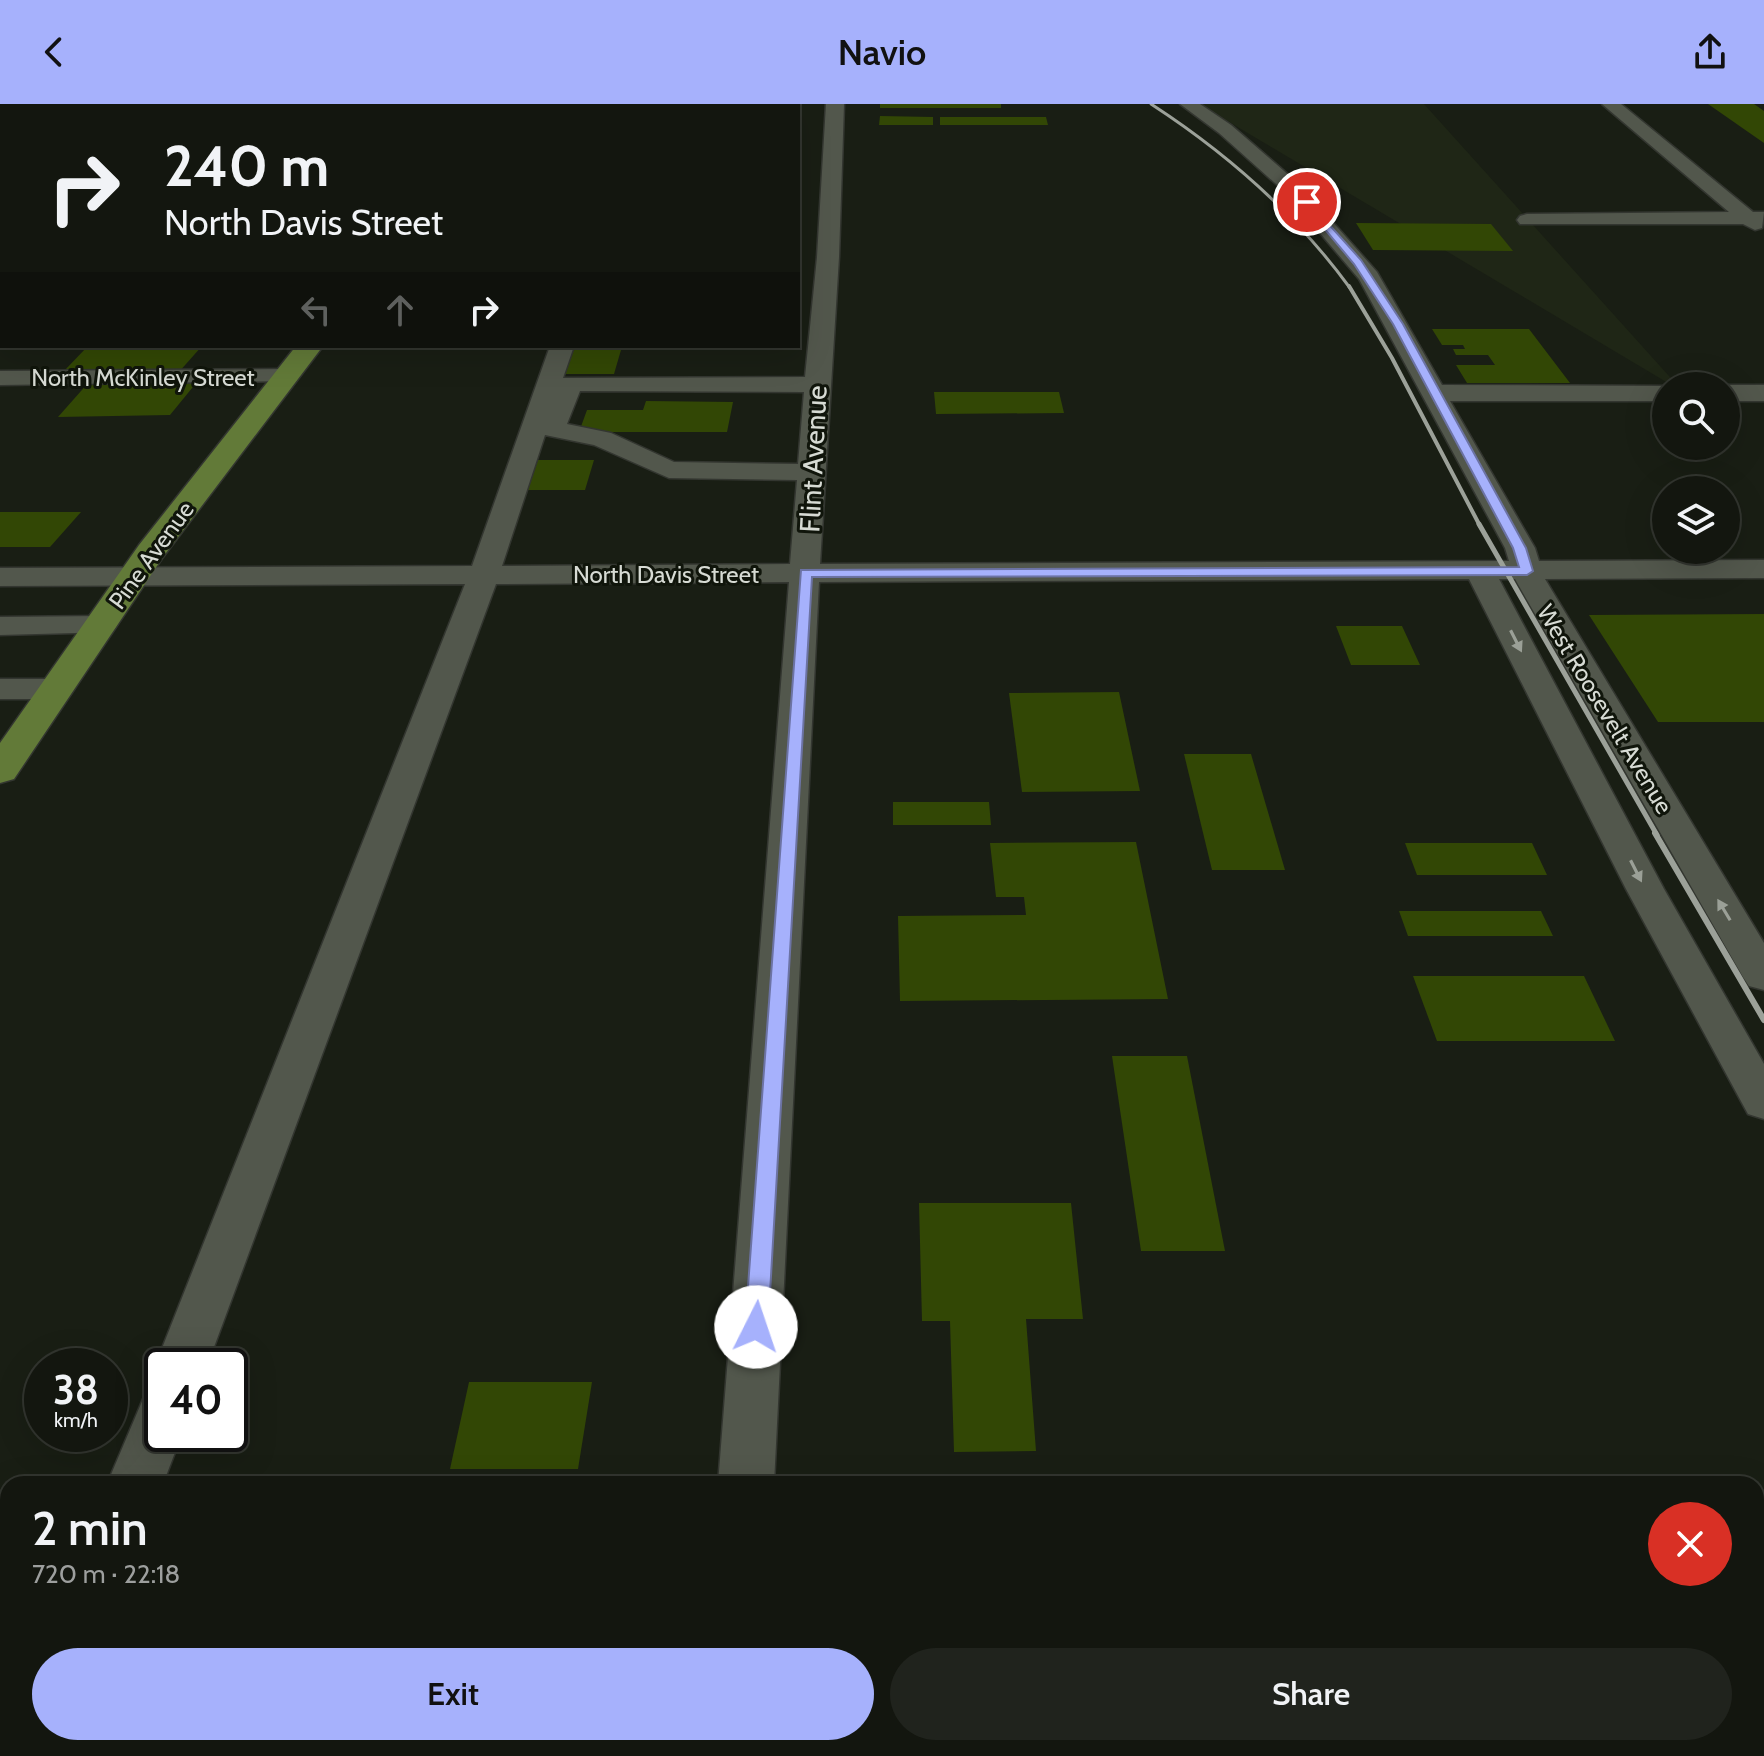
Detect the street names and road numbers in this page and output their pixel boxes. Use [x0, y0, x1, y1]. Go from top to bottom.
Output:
street label: North McKinley Street [31, 363, 255, 392]
street label: Flint Avenue [792, 385, 834, 533]
street label: Pine Avenue [102, 496, 200, 614]
street label: North Davis Street [573, 560, 759, 589]
street label: West Roosevelt Avenue [1531, 599, 1679, 819]

